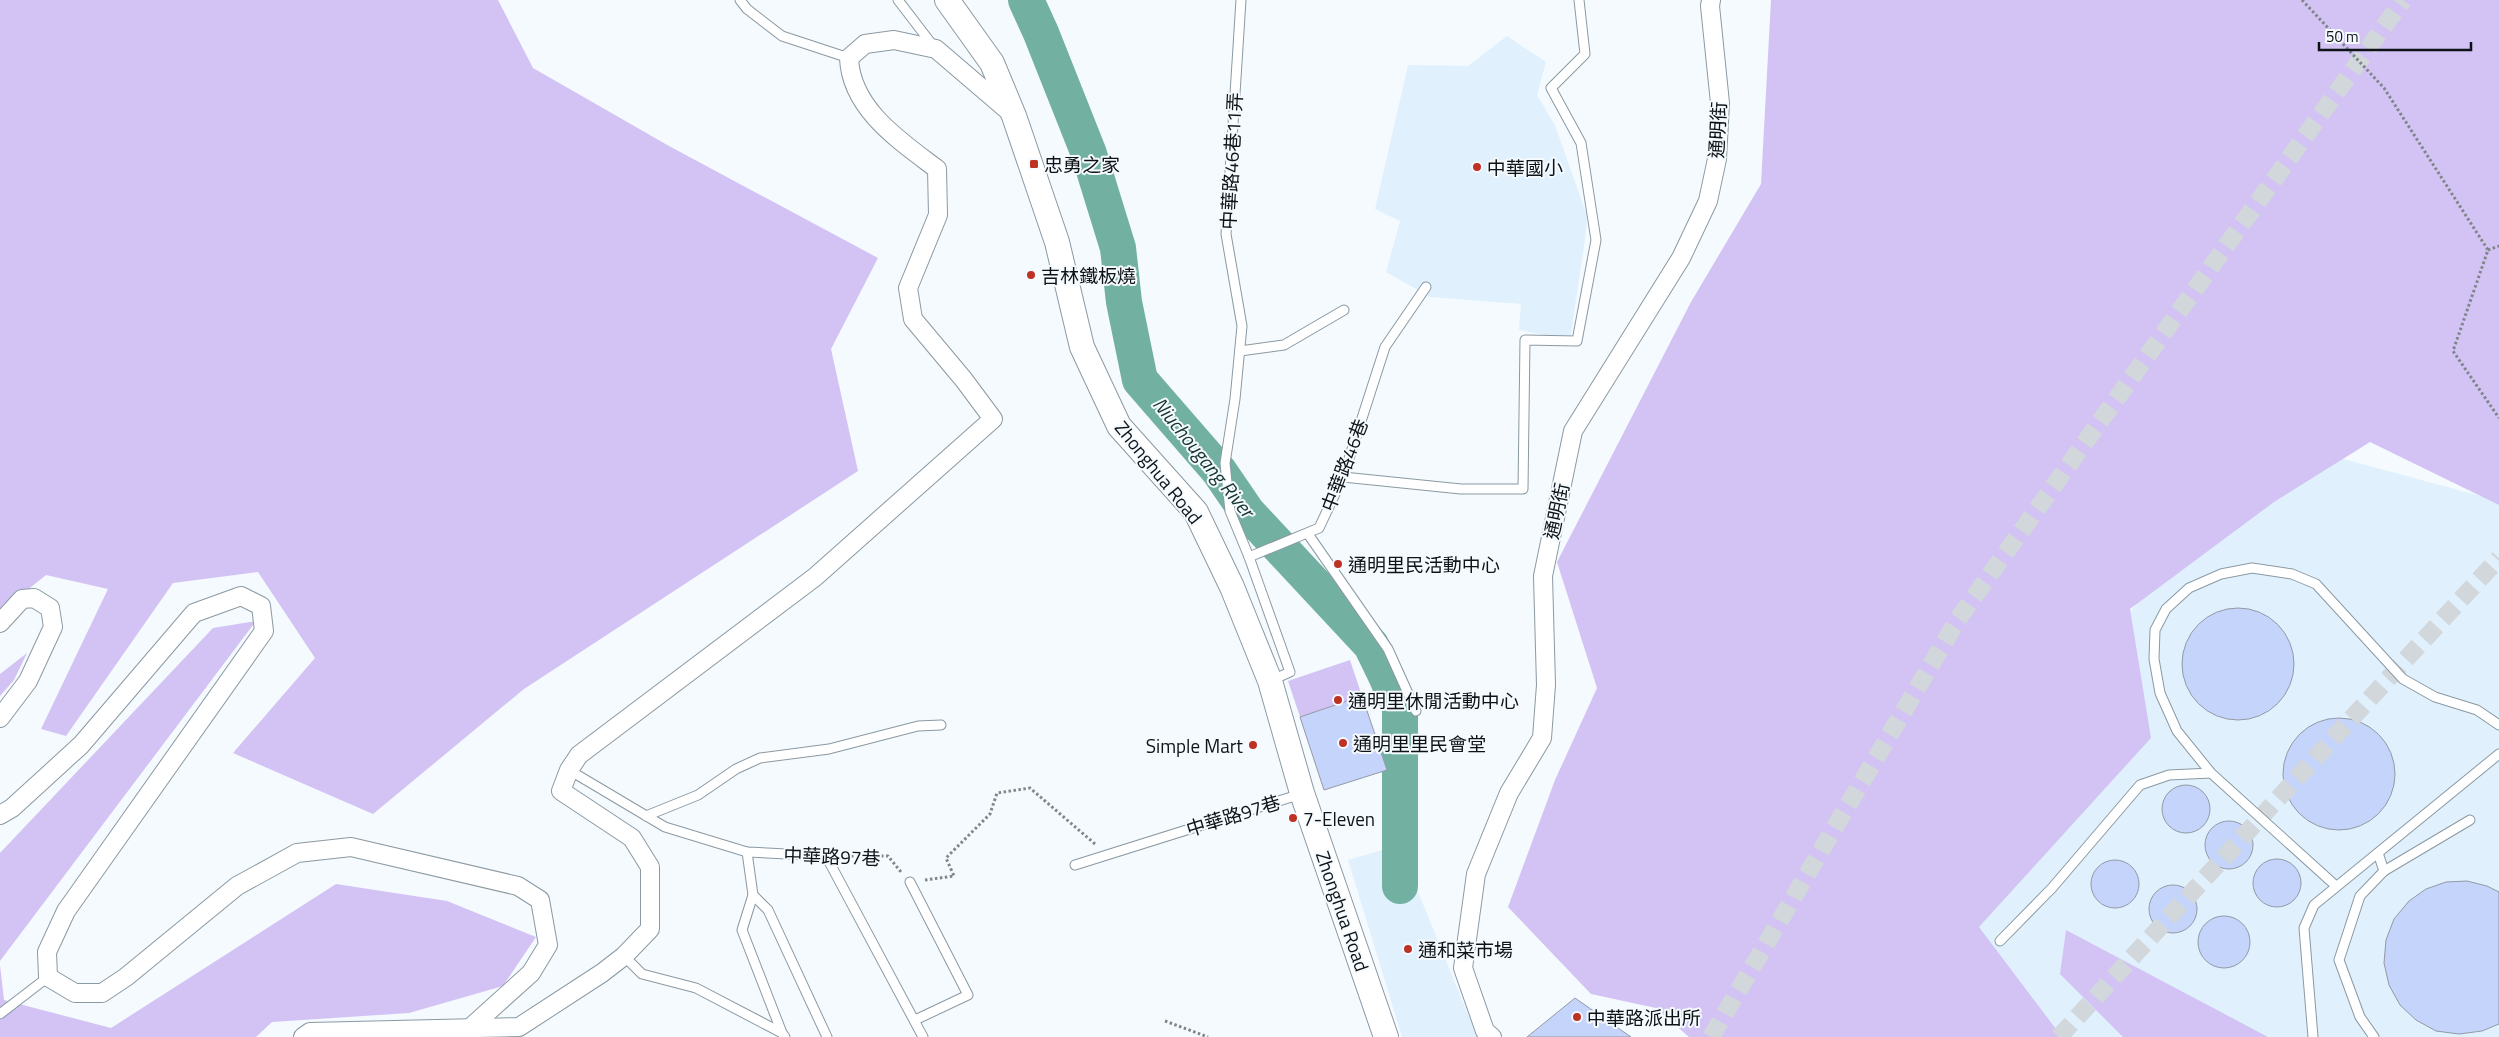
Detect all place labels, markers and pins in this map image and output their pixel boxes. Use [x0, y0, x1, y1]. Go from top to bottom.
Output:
place label: 忠勇之家 [1044, 150, 1120, 179]
place label: 中華國小 [1487, 153, 1563, 182]
marker: 忠勇之家 [1028, 158, 1040, 170]
marker: 中華國小 [1471, 161, 1483, 173]
place label: 吉林鐵板燒 [1041, 261, 1136, 290]
marker: 吉林鐵板燒 [1025, 269, 1037, 281]
place label: 通明里民活動中心 [1348, 550, 1500, 579]
marker: 通明里民活動中心 [1332, 558, 1344, 570]
place label: 通明里休閒活動中心 [1348, 686, 1519, 715]
marker: 通明里休閒活動中心 [1332, 694, 1344, 706]
place label: 通明里里民會堂 [1353, 729, 1486, 758]
place label: Simple Mart [1146, 731, 1243, 760]
marker: 通明里里民會堂 [1337, 737, 1349, 749]
marker: Simple Mart [1247, 739, 1259, 751]
place label: 7-Eleven [1303, 804, 1375, 833]
marker: 7-Eleven [1287, 812, 1299, 824]
place label: 通和菜市場 [1418, 935, 1513, 964]
marker: 通和菜市場 [1402, 943, 1414, 955]
place label: 中華路派出所 [1587, 1003, 1701, 1032]
marker: 中華路派出所 [1571, 1011, 1583, 1023]

